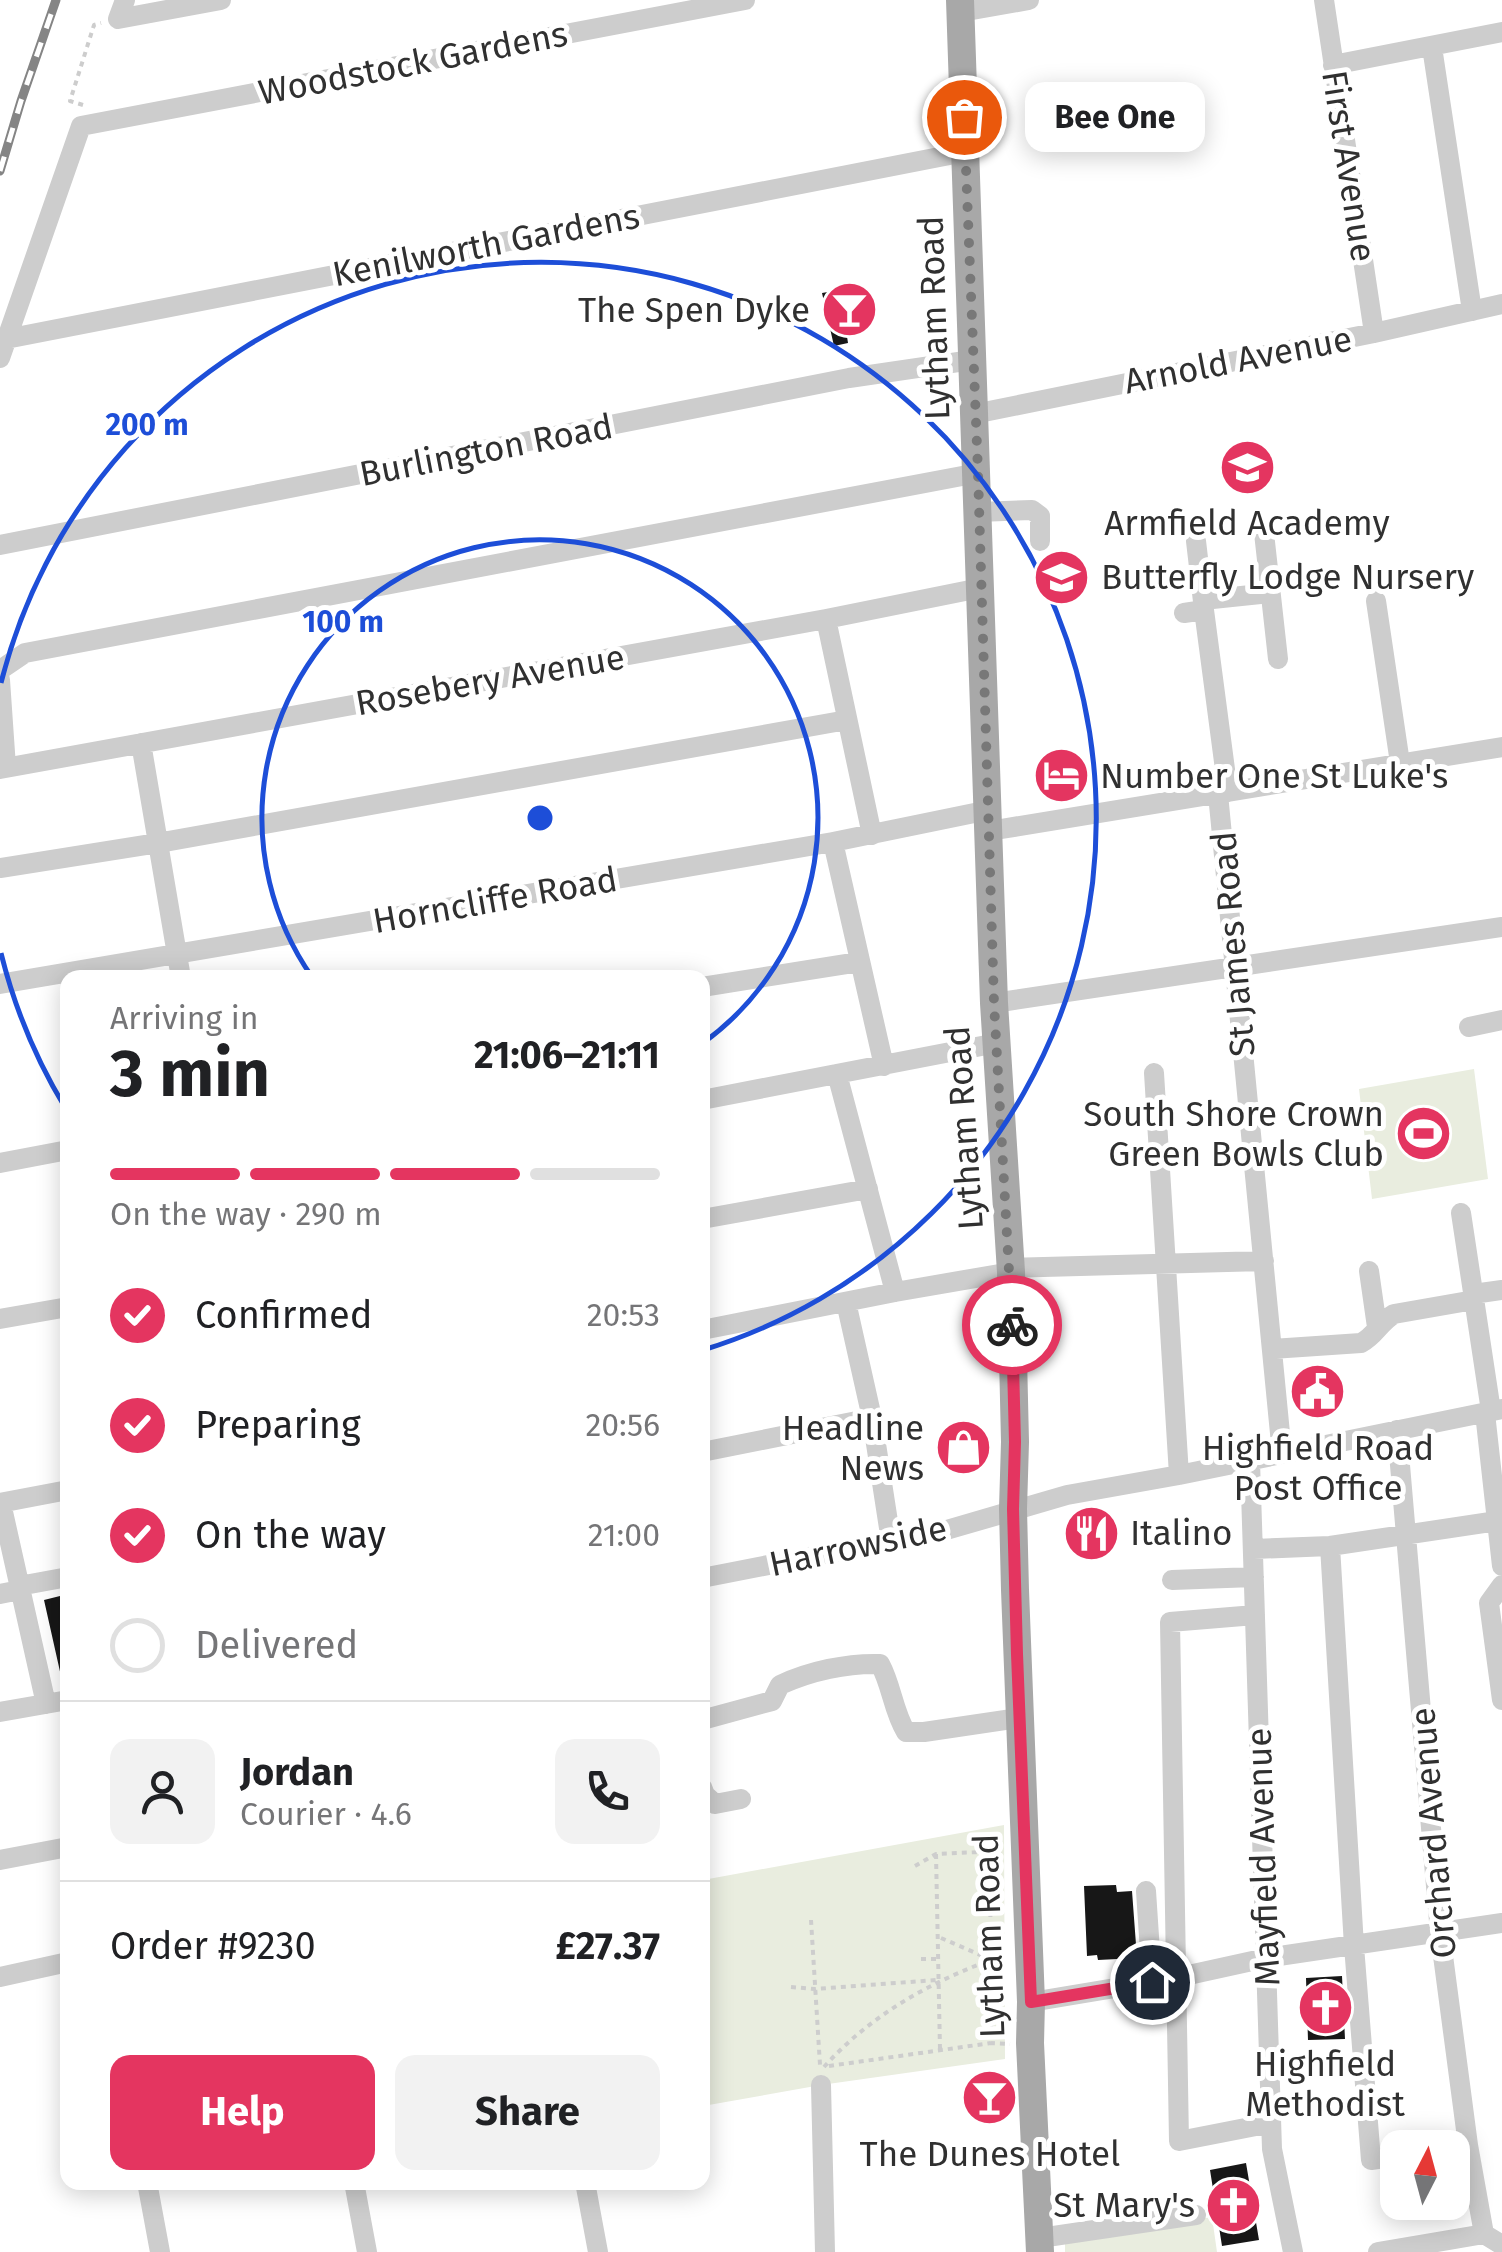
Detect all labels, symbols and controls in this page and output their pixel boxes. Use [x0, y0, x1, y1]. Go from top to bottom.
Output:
street label: Woodstock Gardens [255, 12, 571, 114]
street label: First Avenue [1313, 67, 1385, 265]
pin [922, 75, 1007, 160]
callout: Bee One [1024, 82, 1204, 152]
icon: bag [937, 90, 992, 145]
text: Bee One [1055, 98, 1175, 136]
street label: Kenilworth Gardens [329, 195, 643, 295]
street label: Lytham Road [909, 215, 959, 421]
bar icon: The Spen Dyke [819, 280, 879, 340]
place label: The Spen Dyke [578, 289, 810, 331]
street label: Arnold Avenue [1121, 317, 1355, 403]
street label: Burlington Road [356, 405, 616, 495]
text: 200 m [105, 407, 189, 443]
school or university icon: Armfield Academy [1217, 437, 1277, 497]
place label: Armfield Academy [1104, 502, 1390, 544]
school or university icon: Butterfly Lodge Nursery [1032, 547, 1092, 607]
place label: Butterfly Lodge Nursery [1101, 556, 1474, 598]
text: 100 m [302, 604, 384, 640]
street label: Rosebery Avenue [352, 636, 628, 724]
hotel icon: Number One St Luke's [1031, 746, 1091, 806]
place label: Number One St Luke's [1100, 755, 1448, 797]
centre of rings [522, 800, 558, 836]
street label: St James Road [1202, 830, 1264, 1058]
street label: Horncliffe Road [370, 858, 620, 942]
text: Arriving in [110, 999, 258, 1037]
street label: Lytham Road [936, 1025, 992, 1231]
text: 21:06–21:11 [474, 1032, 660, 1078]
text: 3 min [110, 1035, 270, 1113]
place label: South Shore Crown Green Bowls Club [1083, 1093, 1384, 1175]
sports icon: South Shore Crown Green Bowls Club [1393, 1104, 1453, 1164]
text: On the way · 290 m [110, 1195, 382, 1233]
courier [962, 1275, 1062, 1375]
icon: check [110, 1288, 165, 1343]
text: Confirmed [195, 1292, 373, 1338]
text: 20:53 [587, 1296, 660, 1334]
icon: bike [985, 1298, 1040, 1353]
public building icon: Highfield Road Post Office [1288, 1362, 1348, 1422]
icon: check [110, 1398, 165, 1453]
text: Preparing [195, 1402, 361, 1448]
text: 20:56 [585, 1406, 660, 1444]
place label: Headline News [782, 1407, 924, 1489]
shop icon: Headline News [933, 1418, 993, 1478]
place label: Highfield Road Post Office [1202, 1427, 1434, 1509]
restaurant icon: Italino [1061, 1503, 1121, 1563]
street label: Harrowside [765, 1507, 951, 1585]
icon: check [110, 1508, 165, 1563]
text: On the way [195, 1512, 386, 1558]
place label: Italino [1130, 1512, 1232, 1554]
text: 21:00 [588, 1516, 660, 1554]
text: Delivered [195, 1622, 358, 1668]
street label: Orchard Avenue [1401, 1706, 1465, 1960]
street label: Mayfield Avenue [1237, 1727, 1289, 1987]
button: person [110, 1739, 215, 1844]
button: phone [555, 1739, 660, 1844]
text: Jordan [240, 1749, 354, 1795]
text: Courier · 4.6 [240, 1795, 412, 1833]
street label: Lytham Road [964, 1833, 1014, 2039]
text: Order #9230 [110, 1923, 316, 1969]
text: £27.37 [555, 1923, 660, 1969]
pin [1110, 1940, 1195, 2025]
icon: home [1125, 1955, 1180, 2010]
church icon: Highfield Methodist [1295, 1978, 1355, 2038]
place label: Highfield Methodist [1245, 2043, 1405, 2125]
button: Help [110, 2055, 375, 2170]
button: Share [395, 2055, 660, 2170]
bar icon: The Dunes Hotel [960, 2068, 1020, 2128]
north arrow [1380, 2130, 1470, 2220]
map controls [1380, 2130, 1470, 2220]
place label: The Dunes Hotel [860, 2133, 1120, 2175]
church icon: St Mary's [1204, 2175, 1264, 2235]
place label: St Mary's [1053, 2184, 1195, 2226]

